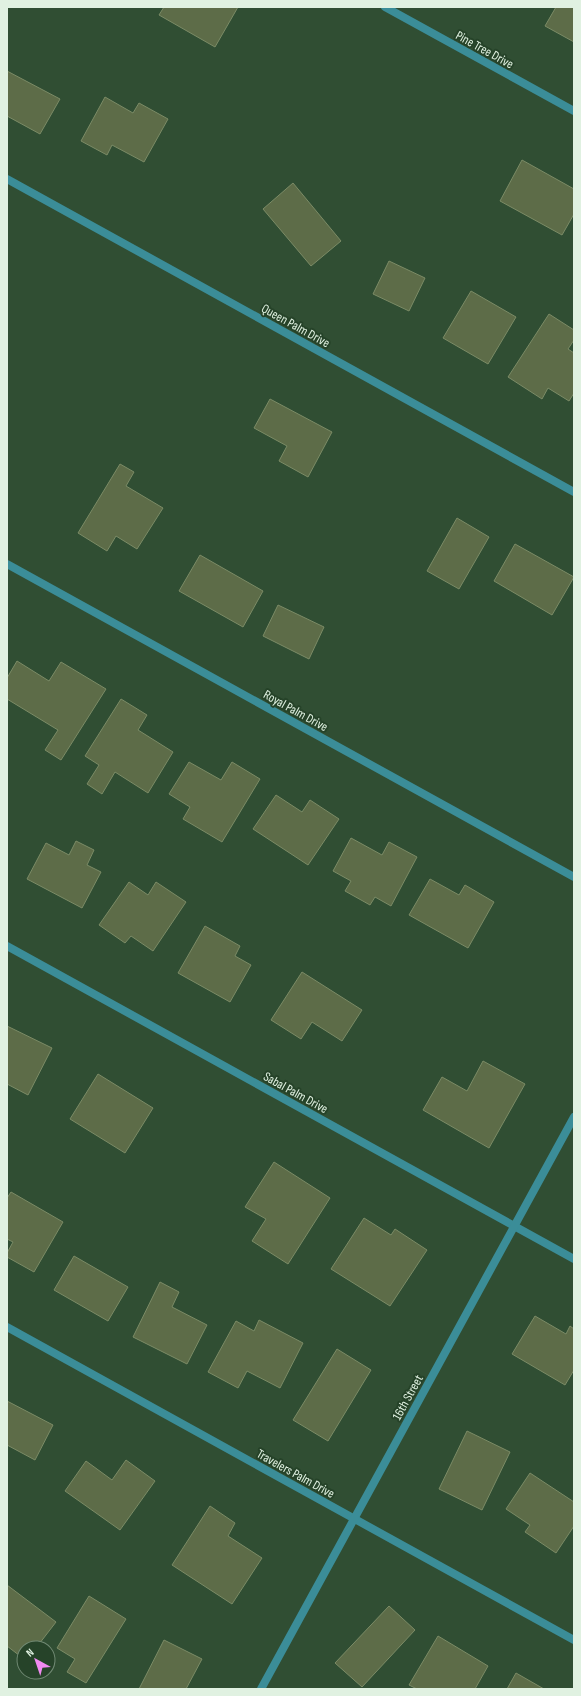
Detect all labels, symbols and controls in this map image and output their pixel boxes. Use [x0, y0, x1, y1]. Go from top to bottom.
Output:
street label: Pine Tree Drive [453, 27, 516, 72]
street label: Queen Palm Drive [258, 301, 333, 351]
street label: Royal Palm Drive [260, 687, 331, 735]
street label: Sabal Palm Drive [260, 1069, 331, 1117]
street label: 16th Street [389, 1372, 427, 1423]
street label: Travelers Palm Drive [254, 1446, 337, 1502]
north arrow [16, 1640, 56, 1680]
text: N [23, 1646, 36, 1660]

